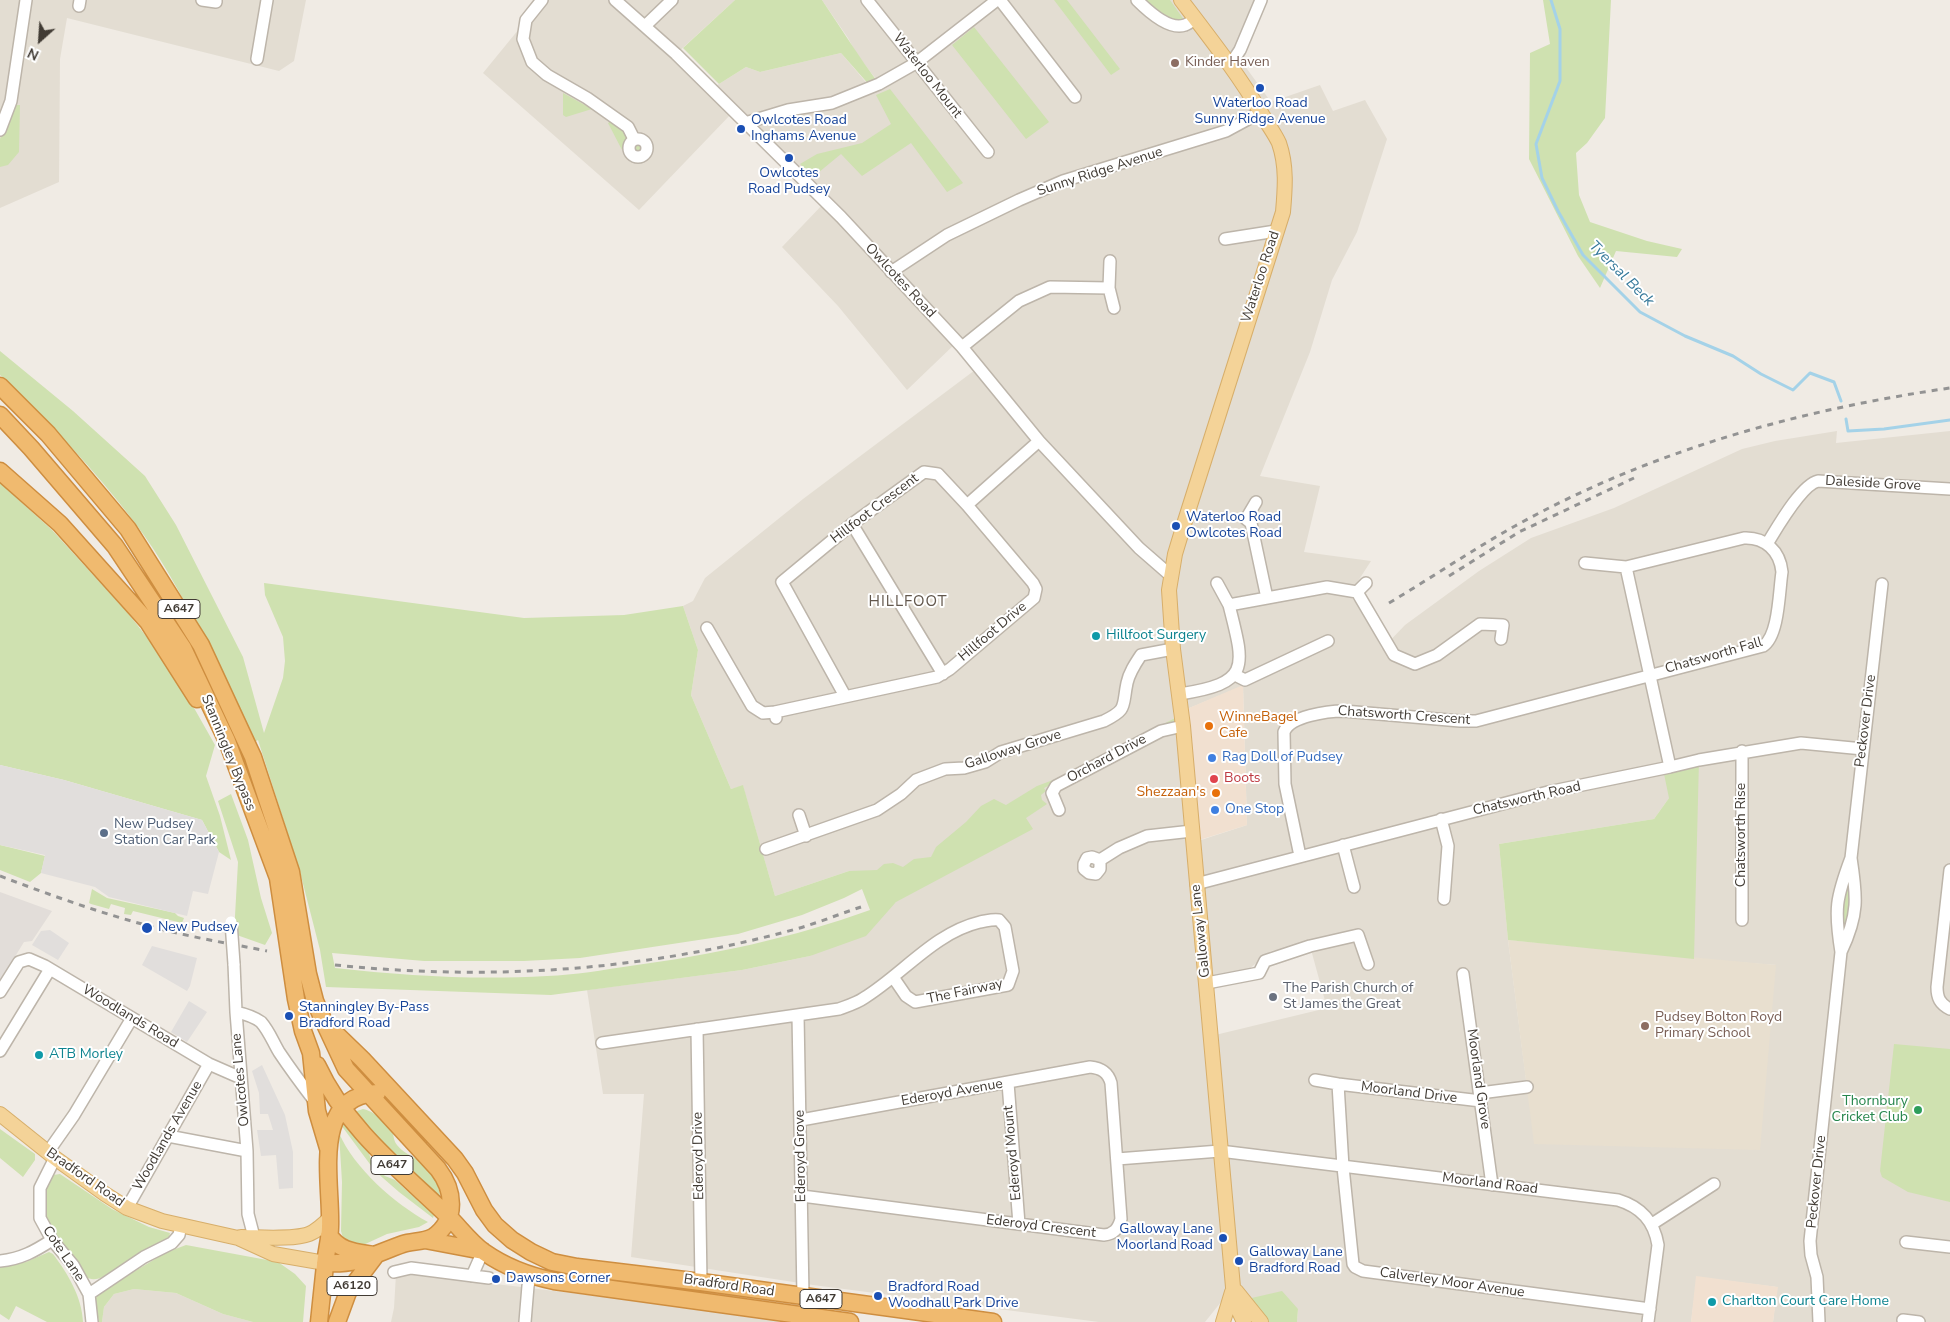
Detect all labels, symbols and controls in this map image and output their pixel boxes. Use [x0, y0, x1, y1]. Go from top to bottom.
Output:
north arrow [15, 15, 65, 65]
street label: Waterloo Mount [889, 30, 965, 122]
text: N [24, 43, 42, 65]
place label: Kinder Haven [1185, 55, 1270, 71]
marker: Kinder Haven [1169, 57, 1181, 69]
marker: Waterloo Road Sunny Ridge Avenue [1254, 82, 1266, 94]
place label: Waterloo Road Sunny Ridge Avenue [1195, 96, 1325, 128]
place label: Owlcotes Road Inghams Avenue [751, 113, 856, 146]
marker: Owlcotes Road Inghams Avenue [735, 123, 747, 135]
street label: Sunny Ridge Avenue [1035, 144, 1165, 200]
marker: Owlcotes Road Pudsey [783, 152, 795, 164]
place label: Owlcotes Road Pudsey [748, 166, 830, 198]
street label: Waterloo Road [1238, 229, 1284, 325]
water label: Tyersal Beck [1585, 238, 1657, 310]
street label: Owlcotes Road [861, 240, 939, 322]
street label: Hillfoot Crescent [828, 470, 922, 548]
street label: Daleside Grove [1825, 473, 1921, 495]
place label: Waterloo Road Owlcotes Road [1186, 510, 1282, 542]
marker: Waterloo Road Owlcotes Road [1170, 520, 1182, 532]
district label: HILLFOOT [868, 593, 948, 611]
street label: Hillfoot Drive [956, 599, 1030, 665]
road number: A647 [158, 600, 200, 618]
place label: Hillfoot Surgery [1106, 628, 1206, 644]
marker: Hillfoot Surgery [1090, 630, 1102, 642]
street label: Chatsworth Fall [1663, 634, 1765, 678]
street label: Peckover Drive [1852, 674, 1880, 768]
street label: Stanningley Bypass [197, 692, 259, 814]
street label: Chatsworth Crescent [1337, 703, 1471, 729]
place label: WinneBagel Cafe [1219, 710, 1298, 742]
marker: WinneBagel Cafe [1203, 720, 1215, 732]
street label: Galloway Grove [963, 726, 1063, 774]
street label: Orchard Drive [1064, 731, 1150, 787]
place label: Rag Doll of Pudsey [1222, 750, 1343, 766]
marker: Rag Doll of Pudsey [1206, 752, 1218, 764]
place label: Boots [1224, 771, 1261, 787]
marker: Boots [1208, 773, 1220, 785]
street label: Chatsworth Road [1471, 778, 1583, 820]
street label: Chatsworth Rise [1734, 783, 1750, 887]
place label: Shezzaan's [1137, 785, 1206, 801]
marker: Shezzaan's [1210, 787, 1222, 799]
place label: One Stop [1225, 802, 1284, 818]
marker: One Stop [1209, 804, 1221, 816]
place label: New Pudsey Station Car Park [114, 817, 216, 850]
marker: New Pudsey Station Car Park [98, 827, 110, 839]
street label: Galloway Lane [1188, 884, 1214, 978]
place label: New Pudsey [158, 920, 237, 936]
marker: New Pudsey [140, 921, 154, 935]
street label: The Fairway [926, 976, 1004, 1008]
place label: The Parish Church of St James the Great [1283, 981, 1413, 1014]
street label: Woodlands Road [79, 982, 181, 1052]
marker: The Parish Church of St James the Great [1267, 991, 1279, 1003]
place label: Stanningley By-Pass Bradford Road [299, 1000, 429, 1032]
marker: Stanningley By-Pass Bradford Road [283, 1010, 295, 1022]
place label: Pudsey Bolton Royd Primary School [1655, 1010, 1782, 1042]
marker: Pudsey Bolton Royd Primary School [1639, 1020, 1651, 1032]
street label: Moorland Grove [1463, 1028, 1493, 1130]
street label: Owlcotes Lane [229, 1033, 253, 1127]
place label: ATB Morley [49, 1047, 123, 1063]
marker: ATB Morley [33, 1049, 45, 1061]
street label: Ederoyd Avenue [900, 1076, 1004, 1110]
street label: Woodlands Avenue [130, 1078, 206, 1194]
street label: Moorland Drive [1360, 1079, 1458, 1107]
place label: Thornbury Cricket Club [1831, 1094, 1908, 1126]
marker: Thornbury Cricket Club [1912, 1104, 1924, 1116]
street label: Ederoyd Mount [1000, 1105, 1026, 1201]
street label: Ederoyd Grove [792, 1110, 810, 1202]
street label: Ederoyd Drive [690, 1112, 708, 1200]
street label: Peckover Drive [1804, 1135, 1830, 1229]
street label: Bradford Road [43, 1145, 127, 1211]
road number: A647 [371, 1156, 413, 1174]
street label: Moorland Road [1441, 1170, 1539, 1198]
street label: Ederoyd Crescent [985, 1212, 1097, 1242]
place label: Galloway Lane Moorland Road [1117, 1222, 1213, 1254]
street label: Cote Lane [38, 1223, 88, 1285]
marker: Galloway Lane Moorland Road [1217, 1232, 1229, 1244]
place label: Galloway Lane Bradford Road [1249, 1245, 1343, 1278]
marker: Galloway Lane Bradford Road [1233, 1255, 1245, 1267]
street label: Calverley Moor Avenue [1378, 1265, 1526, 1301]
place label: Dawsons Corner [506, 1271, 610, 1287]
street label: Bradford Road [683, 1271, 775, 1301]
marker: Dawsons Corner [490, 1273, 502, 1285]
road number: A6120 [327, 1276, 377, 1295]
place label: Bradford Road Woodhall Park Drive [888, 1280, 1018, 1312]
road number: A647 [800, 1290, 842, 1308]
marker: Bradford Road Woodhall Park Drive [872, 1290, 884, 1302]
place label: Charlton Court Care Home [1722, 1294, 1889, 1310]
marker: Charlton Court Care Home [1706, 1296, 1718, 1308]

